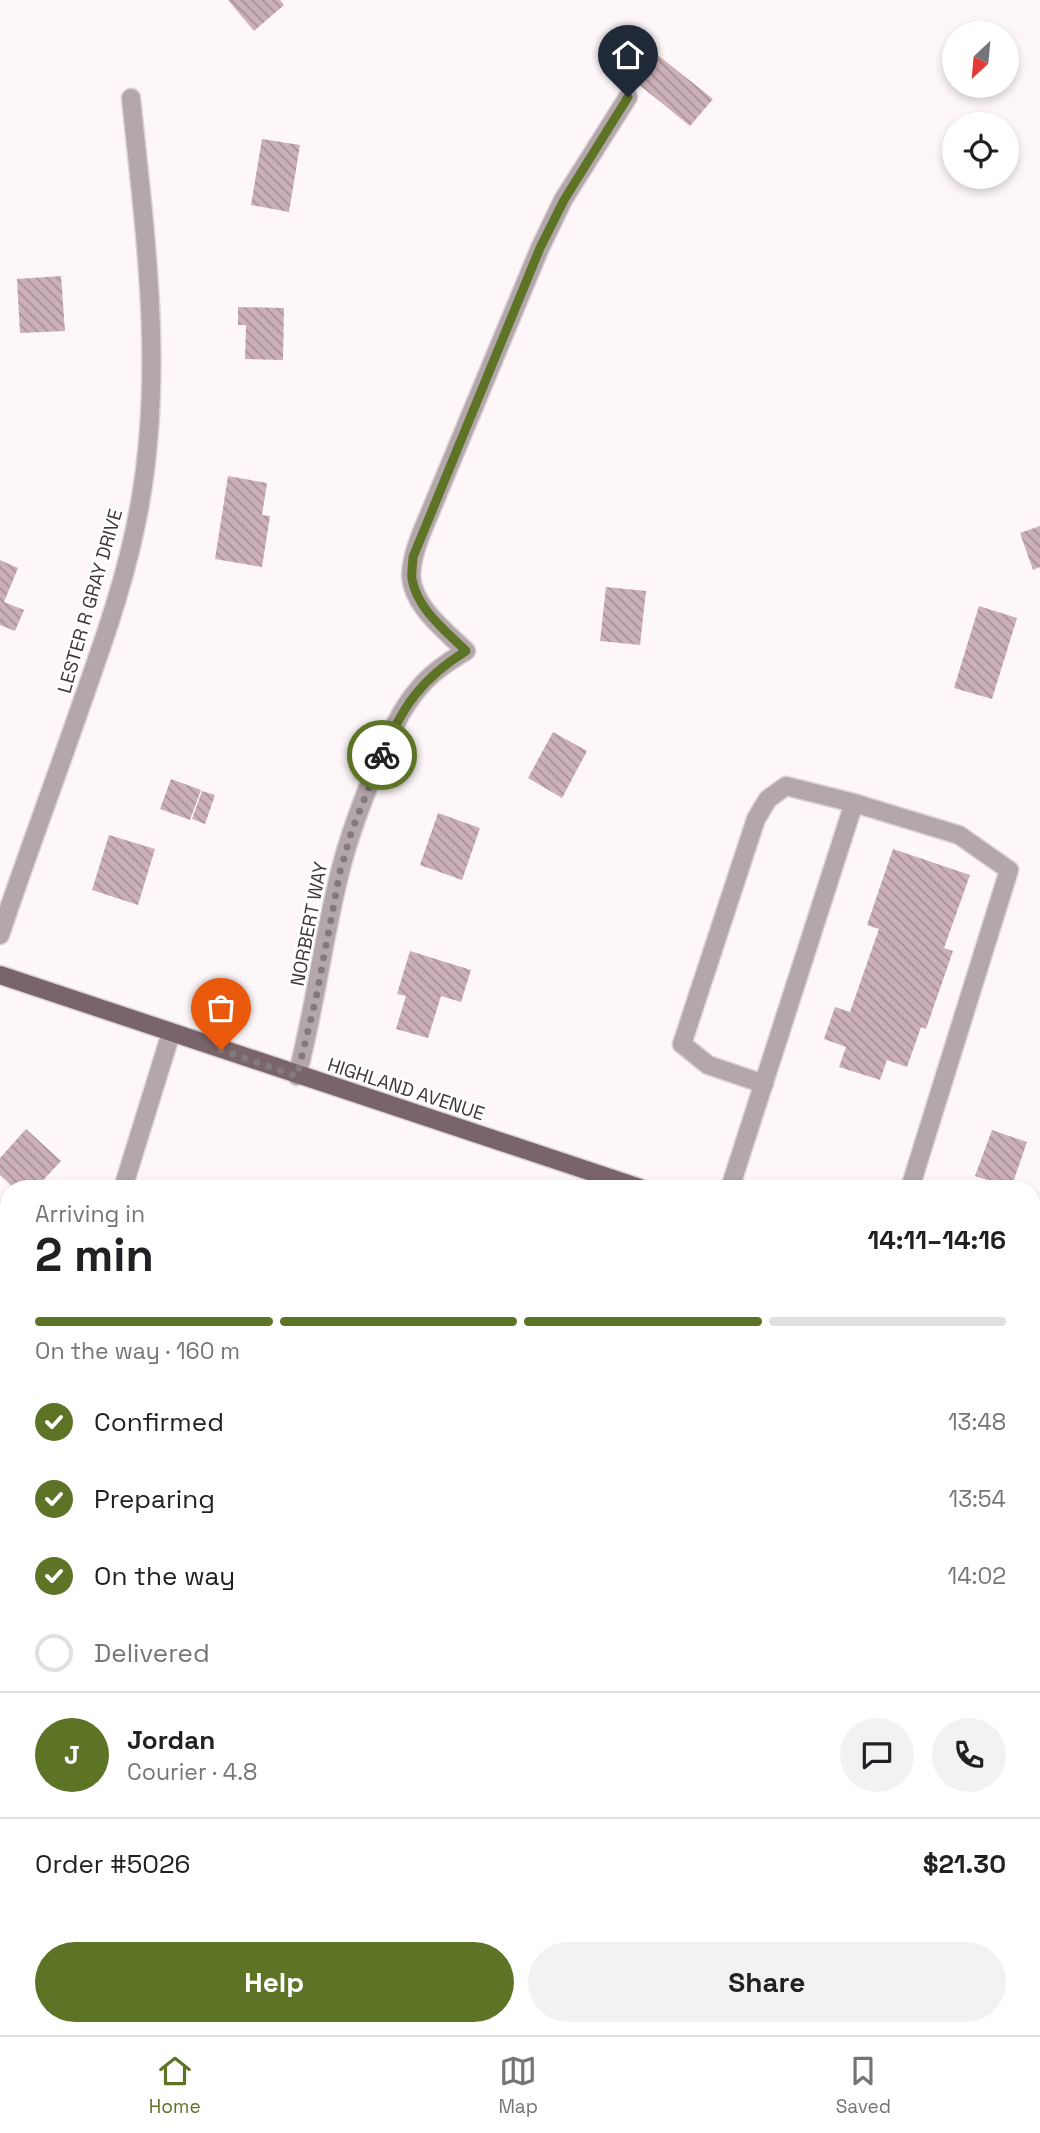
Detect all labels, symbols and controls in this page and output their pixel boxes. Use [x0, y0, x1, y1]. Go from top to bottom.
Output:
north arrow [942, 21, 1018, 98]
map controls [942, 21, 1019, 189]
pin [598, 25, 658, 97]
icon: home [609, 36, 647, 74]
button: locate [942, 112, 1019, 189]
street label: LESTER R GRAY DRIVE [52, 506, 128, 696]
courier [347, 720, 417, 790]
icon: bike [363, 736, 401, 774]
street label: NORBERT WAY [285, 859, 333, 988]
pin [191, 978, 251, 1050]
icon: bag [202, 989, 240, 1027]
street label: HIGHLAND AVENUE [324, 1052, 488, 1126]
text: Arriving in [35, 1199, 145, 1229]
text: 14:11–14:16 [867, 1223, 1006, 1257]
text: 2 min [35, 1226, 154, 1284]
text: On the way · 160 m [35, 1336, 240, 1366]
icon: check [35, 1403, 73, 1441]
text: Confirmed [94, 1405, 224, 1439]
text: 13:48 [948, 1407, 1006, 1437]
icon: check [35, 1480, 73, 1518]
text: Preparing [94, 1482, 215, 1516]
text: 13:54 [949, 1484, 1006, 1514]
icon: check [35, 1557, 73, 1595]
text: On the way [94, 1559, 235, 1593]
text: 14:02 [948, 1561, 1006, 1591]
text: Delivered [94, 1636, 210, 1670]
button: chat [840, 1718, 914, 1792]
button: phone [932, 1718, 1006, 1792]
text: Jordan [127, 1723, 215, 1757]
text: J [64, 1738, 80, 1772]
text: Courier · 4.8 [127, 1757, 257, 1787]
text: Order #5026 [35, 1847, 191, 1881]
text: $21.30 [923, 1847, 1006, 1881]
button: Help [35, 1942, 514, 2022]
button: Share [528, 1942, 1006, 2022]
tab: Home [149, 2052, 201, 2119]
tab: Map [498, 2052, 538, 2119]
tab: Saved [836, 2052, 891, 2119]

